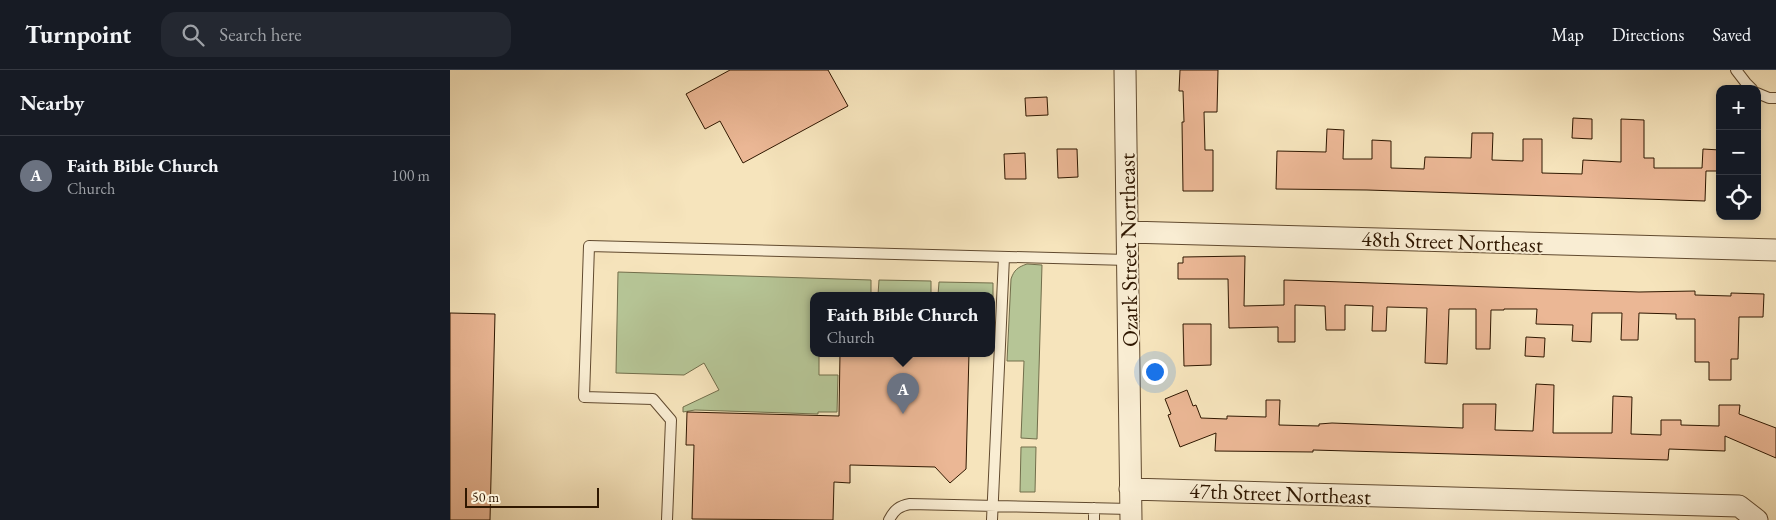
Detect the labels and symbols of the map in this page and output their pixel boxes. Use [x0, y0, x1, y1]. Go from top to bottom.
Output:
street label: Ozark Street Northeast [1112, 153, 1145, 347]
street label: 48th Street Northeast [1361, 224, 1543, 259]
your location [1142, 359, 1168, 385]
pin: A [887, 373, 919, 414]
street label: 47th Street Northeast [1189, 476, 1371, 511]
scale bar [465, 485, 599, 508]

